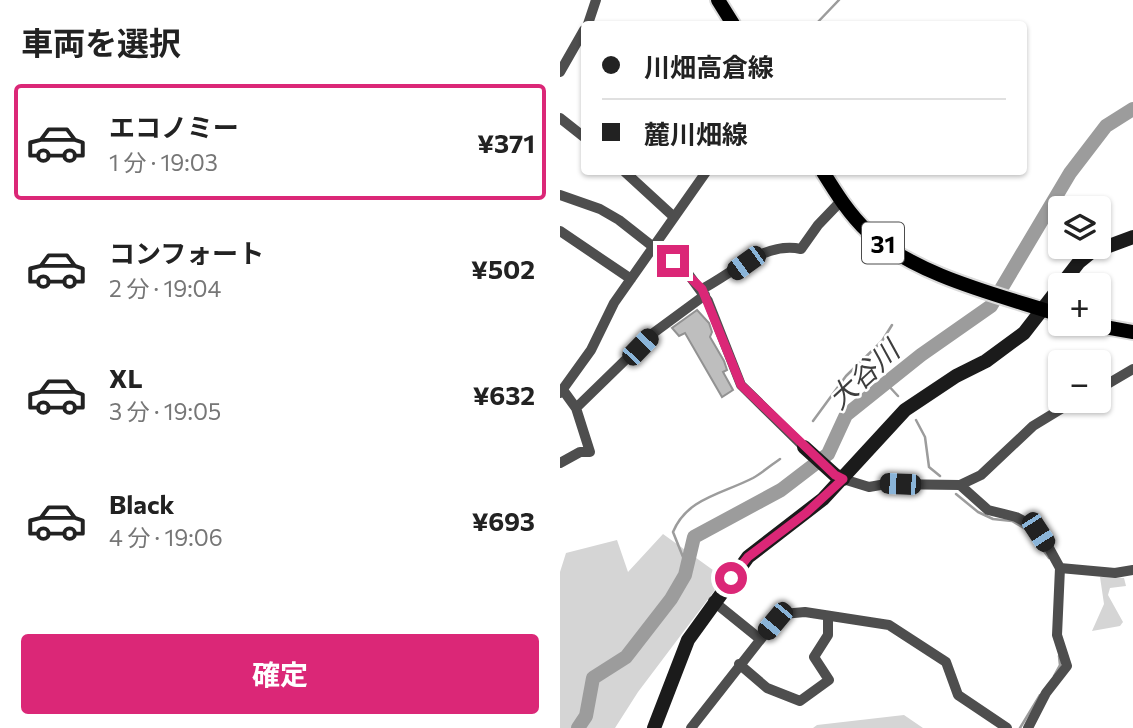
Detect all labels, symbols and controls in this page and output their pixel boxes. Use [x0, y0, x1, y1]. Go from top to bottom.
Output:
text: 車両を選択 [21, 22, 181, 62]
text: 川畑高倉線 [644, 51, 774, 82]
icon: car [25, 111, 88, 174]
text: エコノミー [109, 111, 239, 142]
text: 麓川畑線 [644, 118, 748, 149]
text: ¥371 [477, 127, 535, 158]
text: 1 分 · 19:03 [109, 148, 218, 176]
map controls [1048, 196, 1111, 413]
button: layers [1048, 196, 1111, 259]
road number: 31 [862, 223, 904, 264]
icon: car [25, 237, 88, 300]
text: コンフォート [109, 237, 264, 268]
car [723, 242, 770, 284]
route end [657, 245, 689, 277]
text: ¥502 [471, 253, 535, 284]
button: + [1048, 273, 1111, 336]
text: 2 分 · 19:04 [109, 274, 221, 302]
car [618, 325, 663, 369]
water label: 大谷川 [821, 331, 907, 415]
button: − [1048, 350, 1111, 413]
text: XL [109, 362, 143, 393]
icon: car [25, 363, 88, 426]
text: ¥632 [473, 379, 535, 410]
text: 3 分 · 19:05 [109, 397, 221, 425]
car [879, 473, 922, 495]
text: Black [109, 488, 175, 519]
icon: car [25, 489, 88, 552]
text: ¥693 [472, 505, 535, 536]
car [1018, 509, 1059, 555]
text: 4 分 · 19:06 [109, 523, 223, 551]
route start [715, 562, 747, 594]
car [754, 598, 797, 644]
button: 確定 [21, 634, 539, 714]

